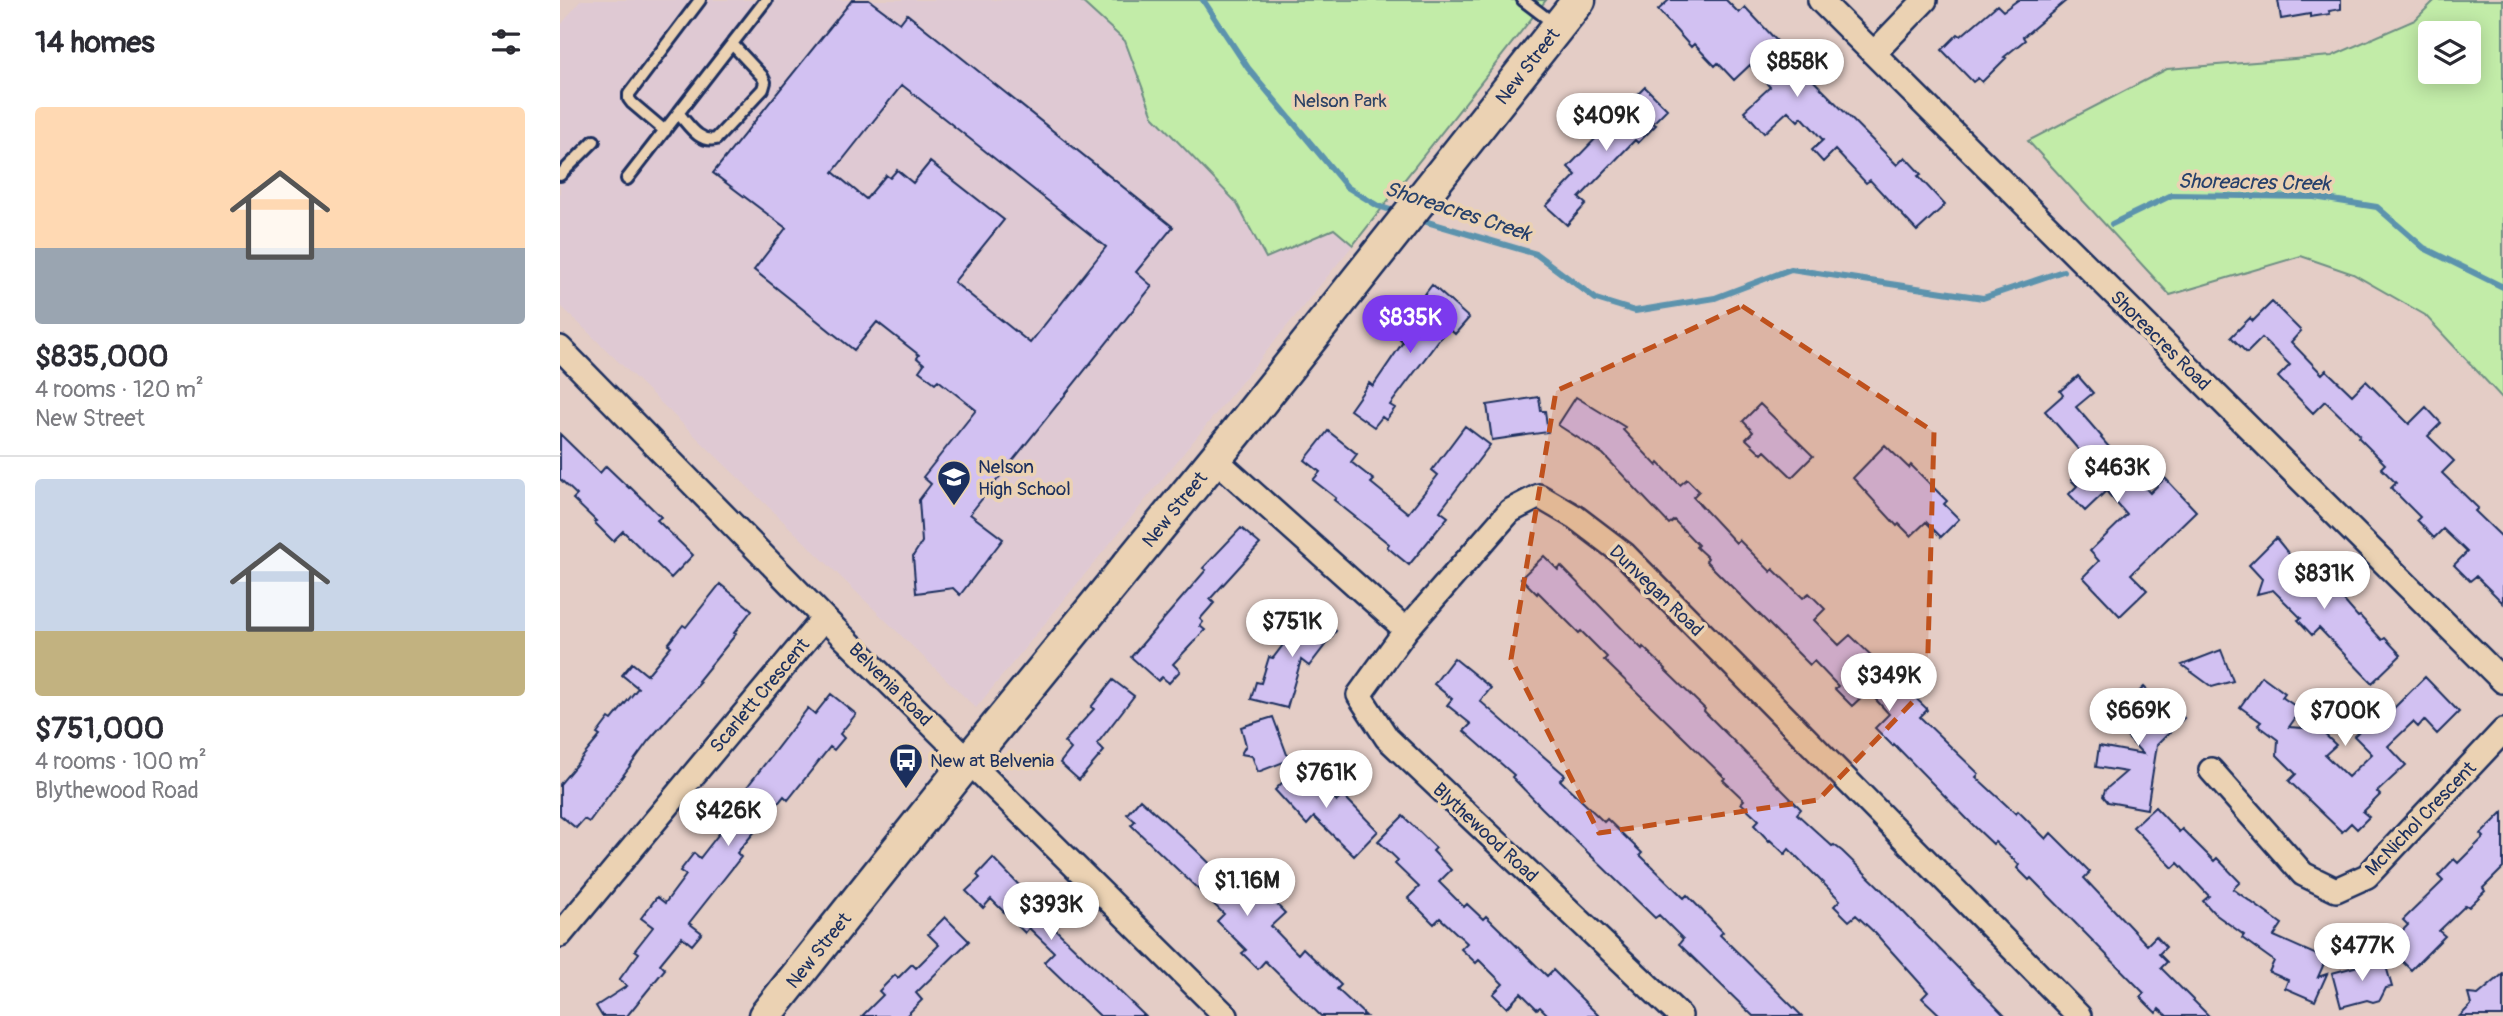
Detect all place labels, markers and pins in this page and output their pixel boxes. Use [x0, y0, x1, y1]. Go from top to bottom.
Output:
pin: $858K [1748, 40, 1846, 99]
pin: $409K [1557, 94, 1655, 153]
pin: $835K [1361, 296, 1459, 355]
pin: $463K [2068, 446, 2166, 505]
place label: Nelson High School [978, 455, 1071, 501]
school or university icon: Nelson High School [935, 458, 973, 507]
pin: $831K [2275, 552, 2373, 611]
pin: $751K [1243, 600, 1341, 659]
pin: $349K [1840, 654, 1938, 713]
pin: $669K [2089, 688, 2187, 748]
pin: $700K [2296, 688, 2394, 748]
bus stop icon: New at Belvenia [887, 741, 925, 790]
place label: New at Belvenia [930, 749, 1055, 773]
pin: $761K [1277, 750, 1375, 810]
pin: $426K [679, 788, 777, 848]
pin: $1.16M [1190, 858, 1304, 918]
pin: $393K [1002, 883, 1100, 942]
pin: $477K [2313, 923, 2411, 983]

